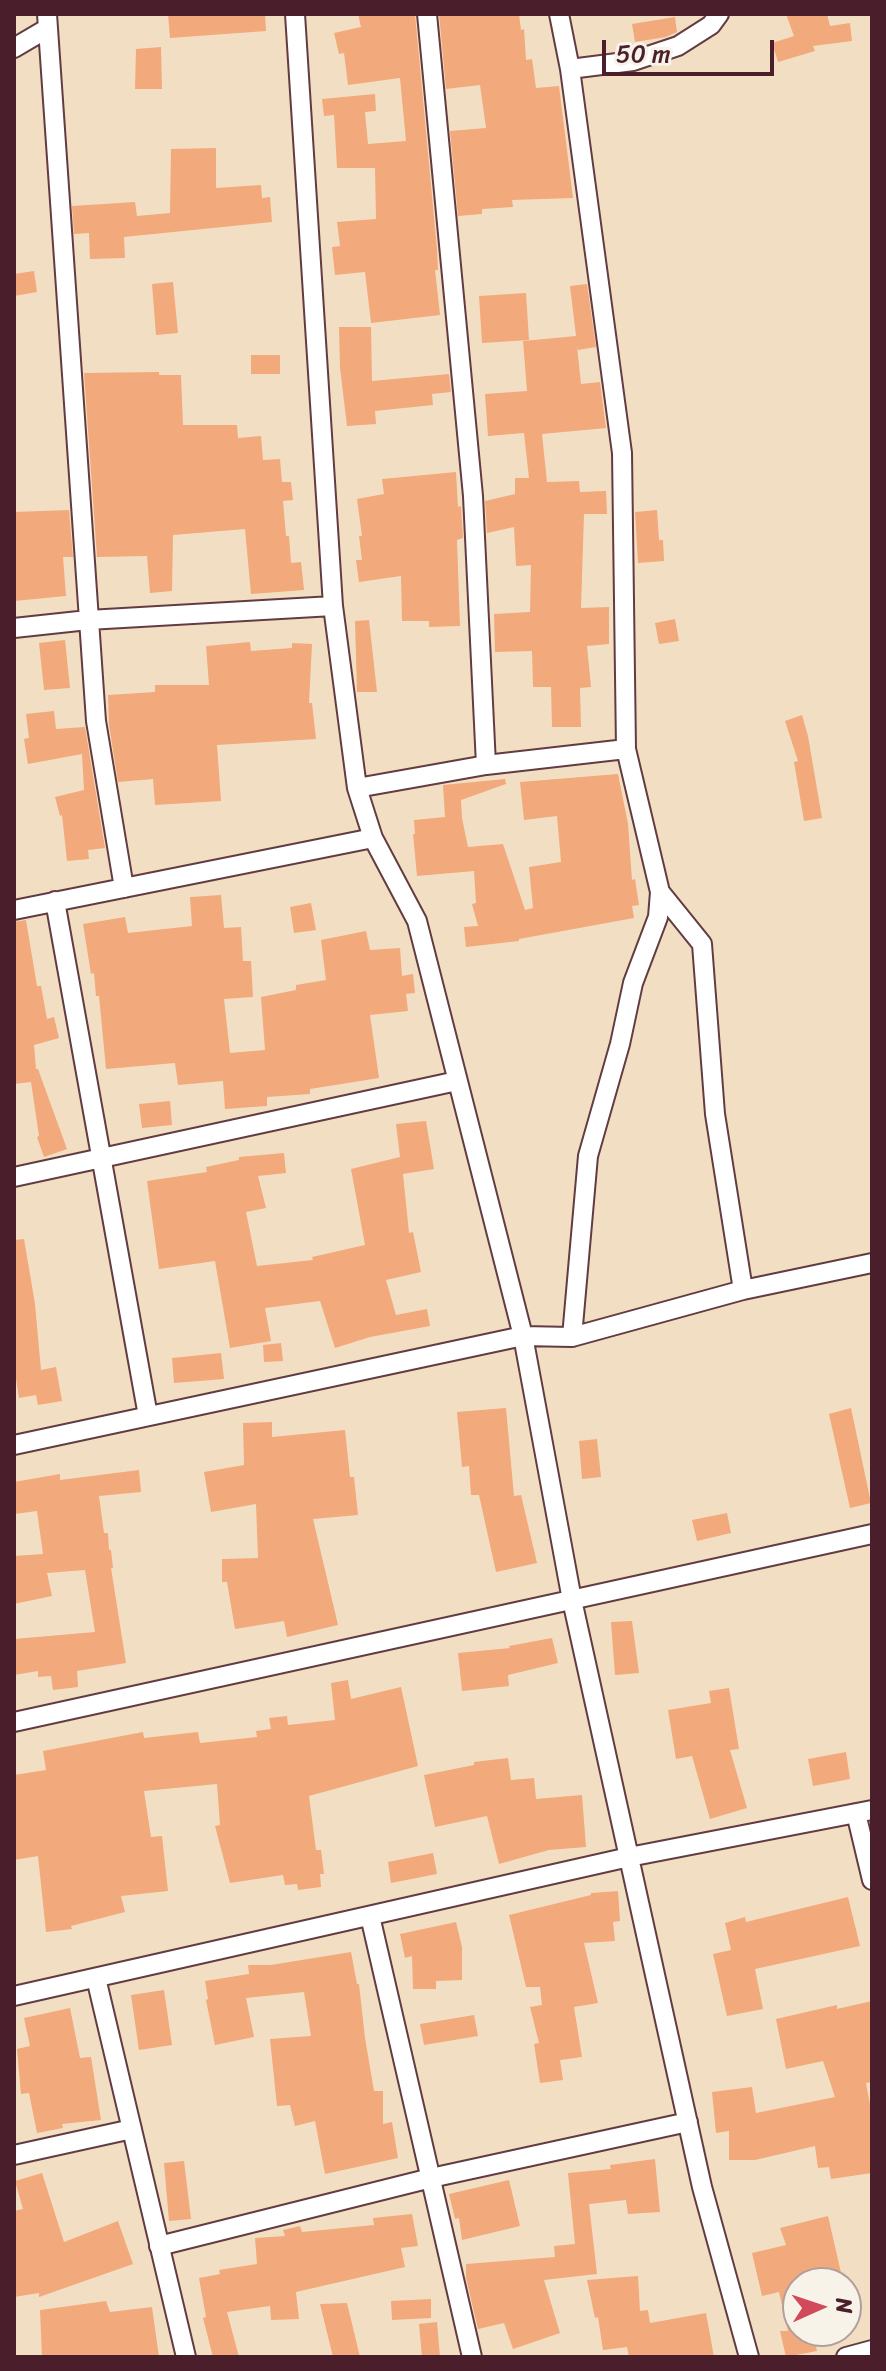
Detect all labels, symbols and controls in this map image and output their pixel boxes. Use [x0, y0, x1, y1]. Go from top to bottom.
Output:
scale bar [606, 24, 778, 74]
text: 50 m [616, 33, 671, 75]
north arrow [782, 2267, 862, 2347]
text: N [825, 2297, 864, 2314]

